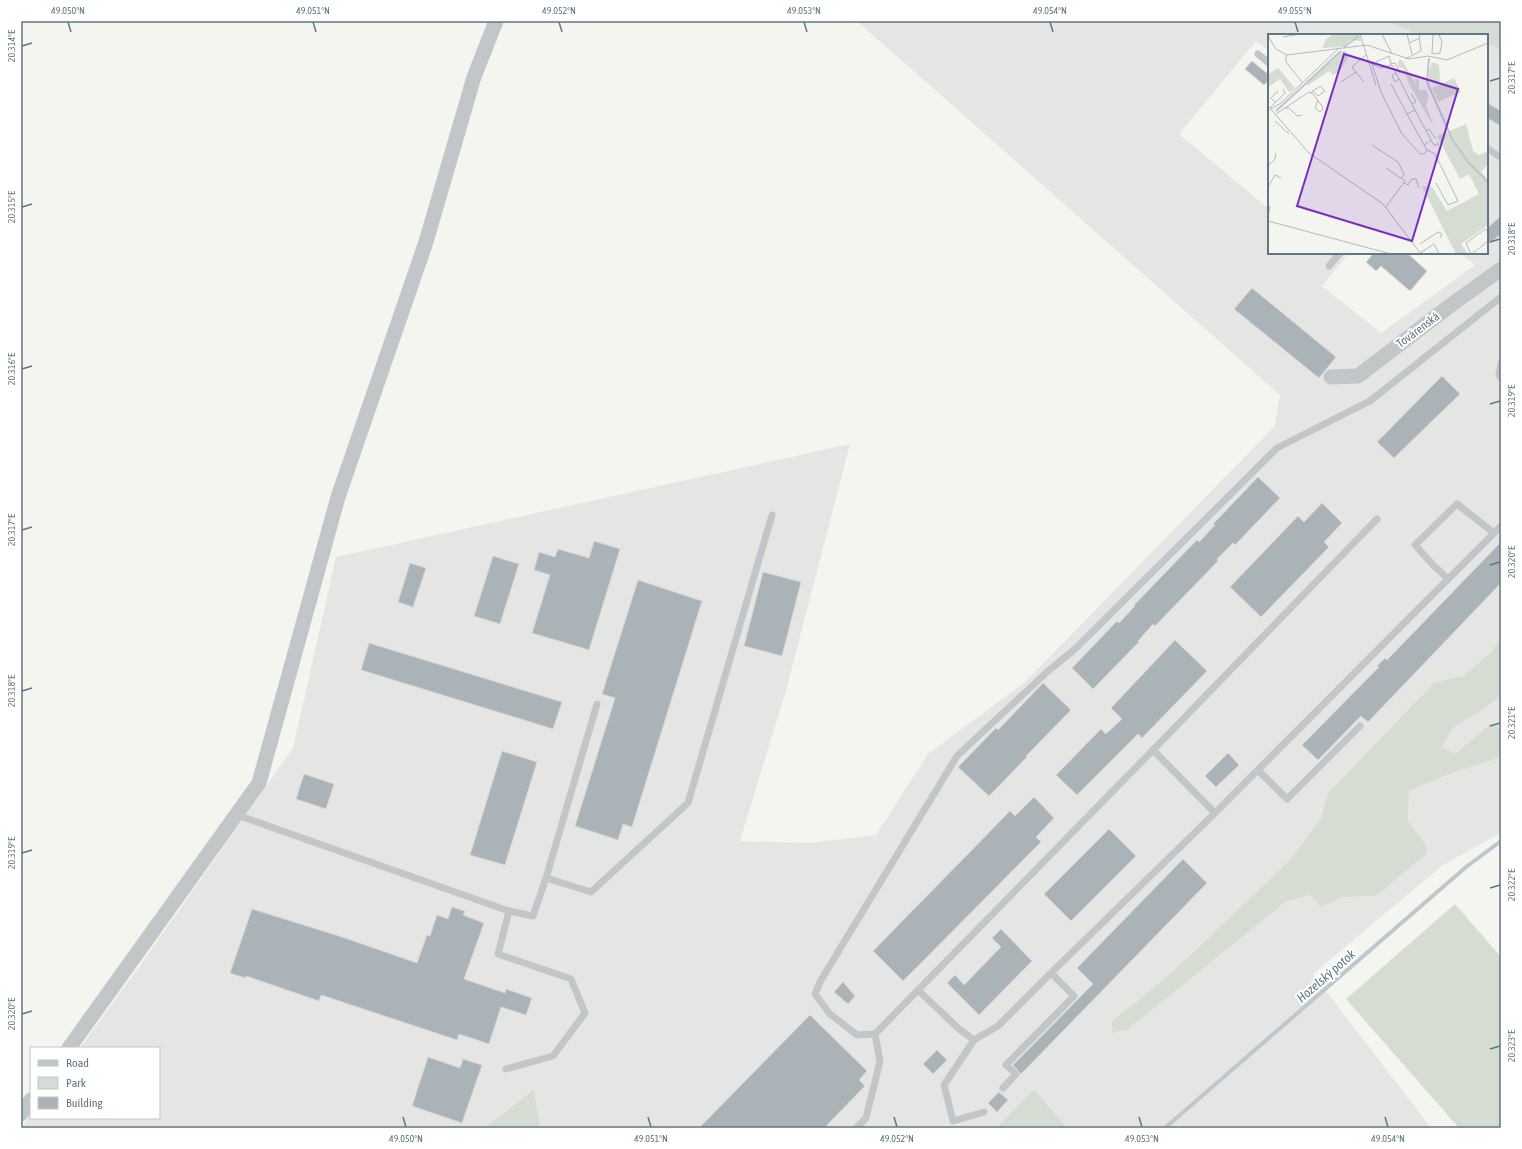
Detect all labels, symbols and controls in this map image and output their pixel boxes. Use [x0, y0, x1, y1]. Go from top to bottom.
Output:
text: 49.050°N [51, 5, 85, 16]
text: 49.051°N [296, 5, 330, 16]
text: 49.052°N [542, 5, 576, 16]
text: 49.053°N [787, 5, 821, 16]
text: 49.054°N [1033, 5, 1067, 16]
text: 49.055°N [1278, 5, 1312, 16]
text: 20.314°E [6, 29, 17, 62]
inset map [1268, 34, 1488, 254]
text: 20.317°E [1506, 61, 1517, 94]
text: 20.315°E [6, 190, 17, 223]
text: 20.318°E [1506, 222, 1517, 255]
street label: Továrenská [1394, 309, 1442, 351]
text: 20.316°E [6, 352, 17, 385]
text: 20.319°E [1506, 384, 1517, 417]
text: 20.317°E [6, 513, 17, 546]
text: 20.320°E [1506, 545, 1517, 578]
text: 20.318°E [6, 674, 17, 707]
text: 20.321°E [1506, 706, 1517, 739]
text: 20.319°E [6, 836, 17, 869]
text: 20.322°E [1506, 868, 1517, 901]
water label: Hozelský potok [1294, 946, 1359, 1005]
text: 20.320°E [6, 997, 17, 1030]
text: 20.323°E [1506, 1029, 1517, 1062]
legend [30, 1047, 160, 1119]
text: Road [66, 1056, 89, 1070]
text: Park [66, 1076, 87, 1090]
text: Building [66, 1096, 104, 1110]
text: 49.050°N [389, 1133, 423, 1144]
text: 49.051°N [634, 1133, 668, 1144]
text: 49.052°N [880, 1133, 914, 1144]
text: 49.053°N [1125, 1133, 1159, 1144]
text: 49.054°N [1371, 1133, 1405, 1144]

